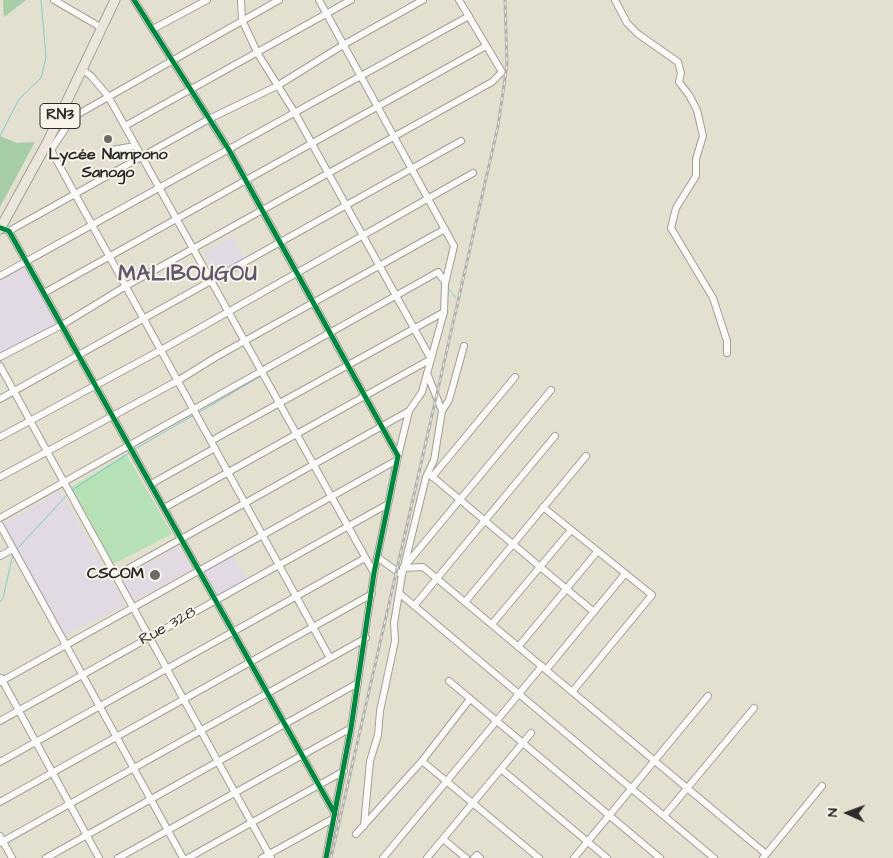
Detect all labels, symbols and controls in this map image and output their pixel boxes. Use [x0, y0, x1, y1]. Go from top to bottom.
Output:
road number: RN3 [40, 104, 80, 128]
marker: Lycée Nampono Sanogo [102, 133, 114, 145]
place label: Lycée Nampono Sanogo [48, 146, 168, 184]
district label: MALIBOUGOU [117, 263, 259, 289]
place label: CSCOM [87, 565, 144, 585]
marker: CSCOM [148, 568, 162, 582]
street label: Rue 328 [136, 604, 200, 650]
north arrow [823, 788, 873, 838]
text: N [823, 808, 843, 817]

